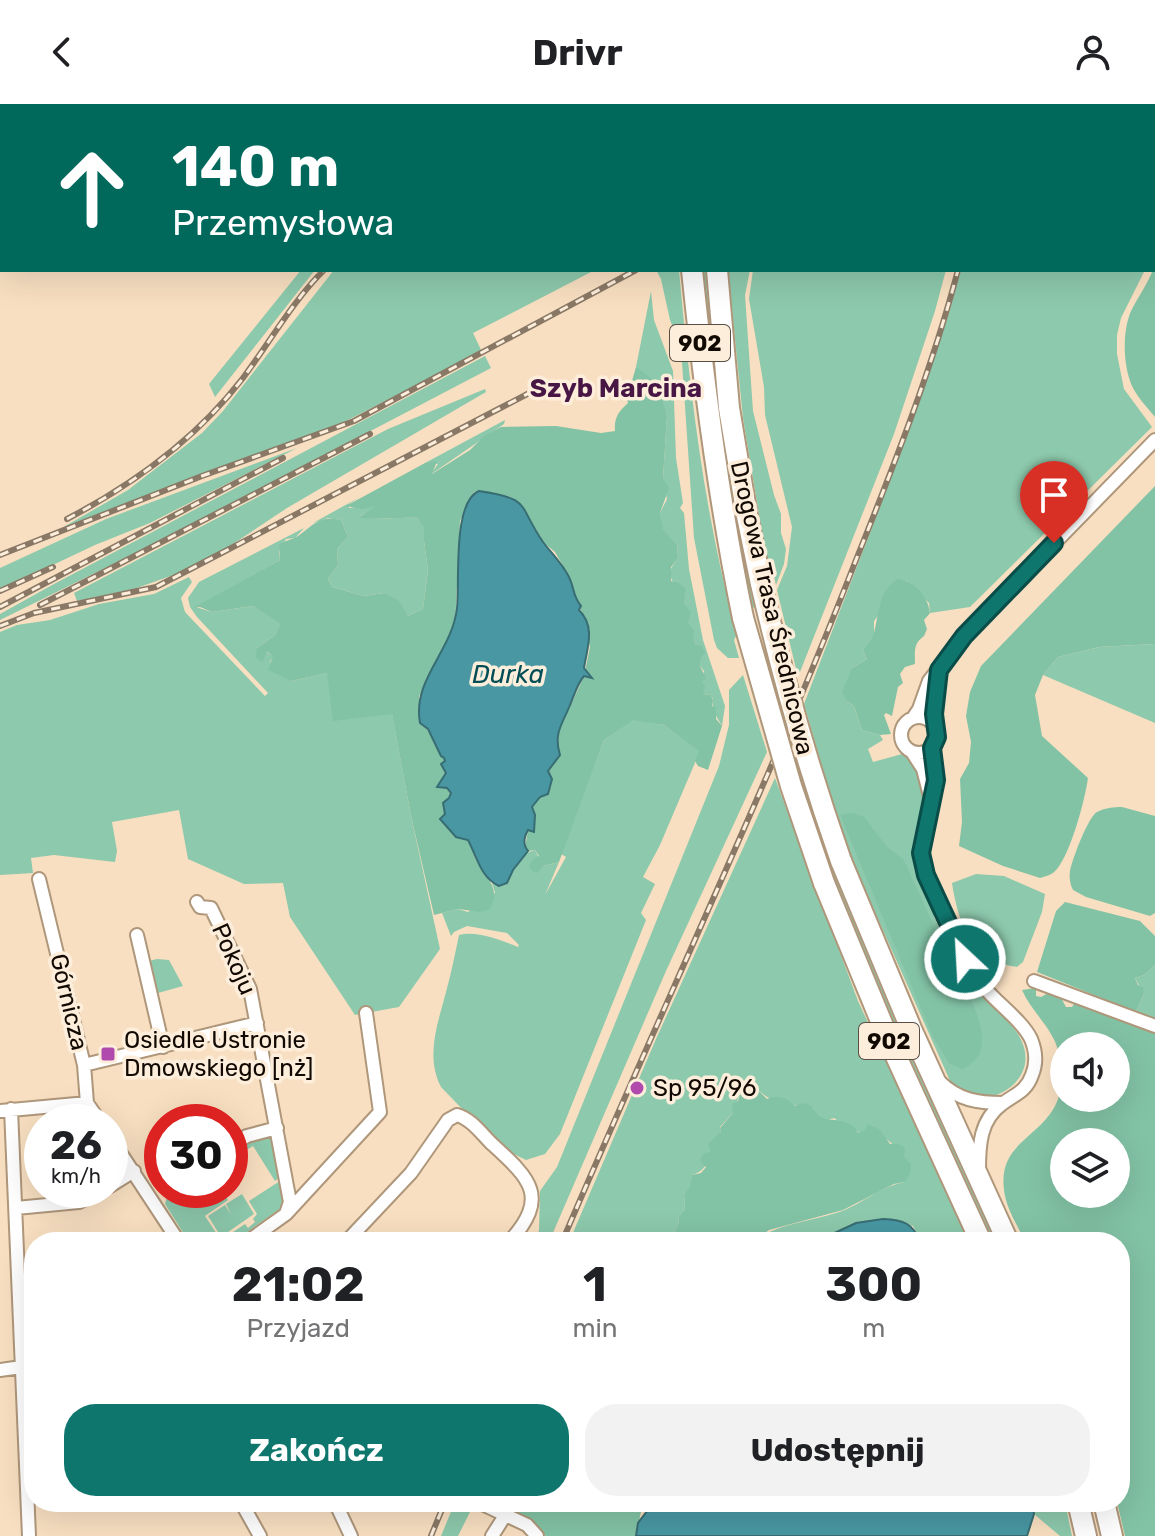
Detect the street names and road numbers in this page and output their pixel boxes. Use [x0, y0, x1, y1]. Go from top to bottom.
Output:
road number: 902 [670, 325, 730, 361]
street label: Drogowa Trasa Średnicowa [725, 458, 819, 758]
street label: Pokoju [206, 919, 262, 999]
street label: Górnicza [44, 951, 94, 1053]
road number: 902 [859, 1023, 919, 1059]

